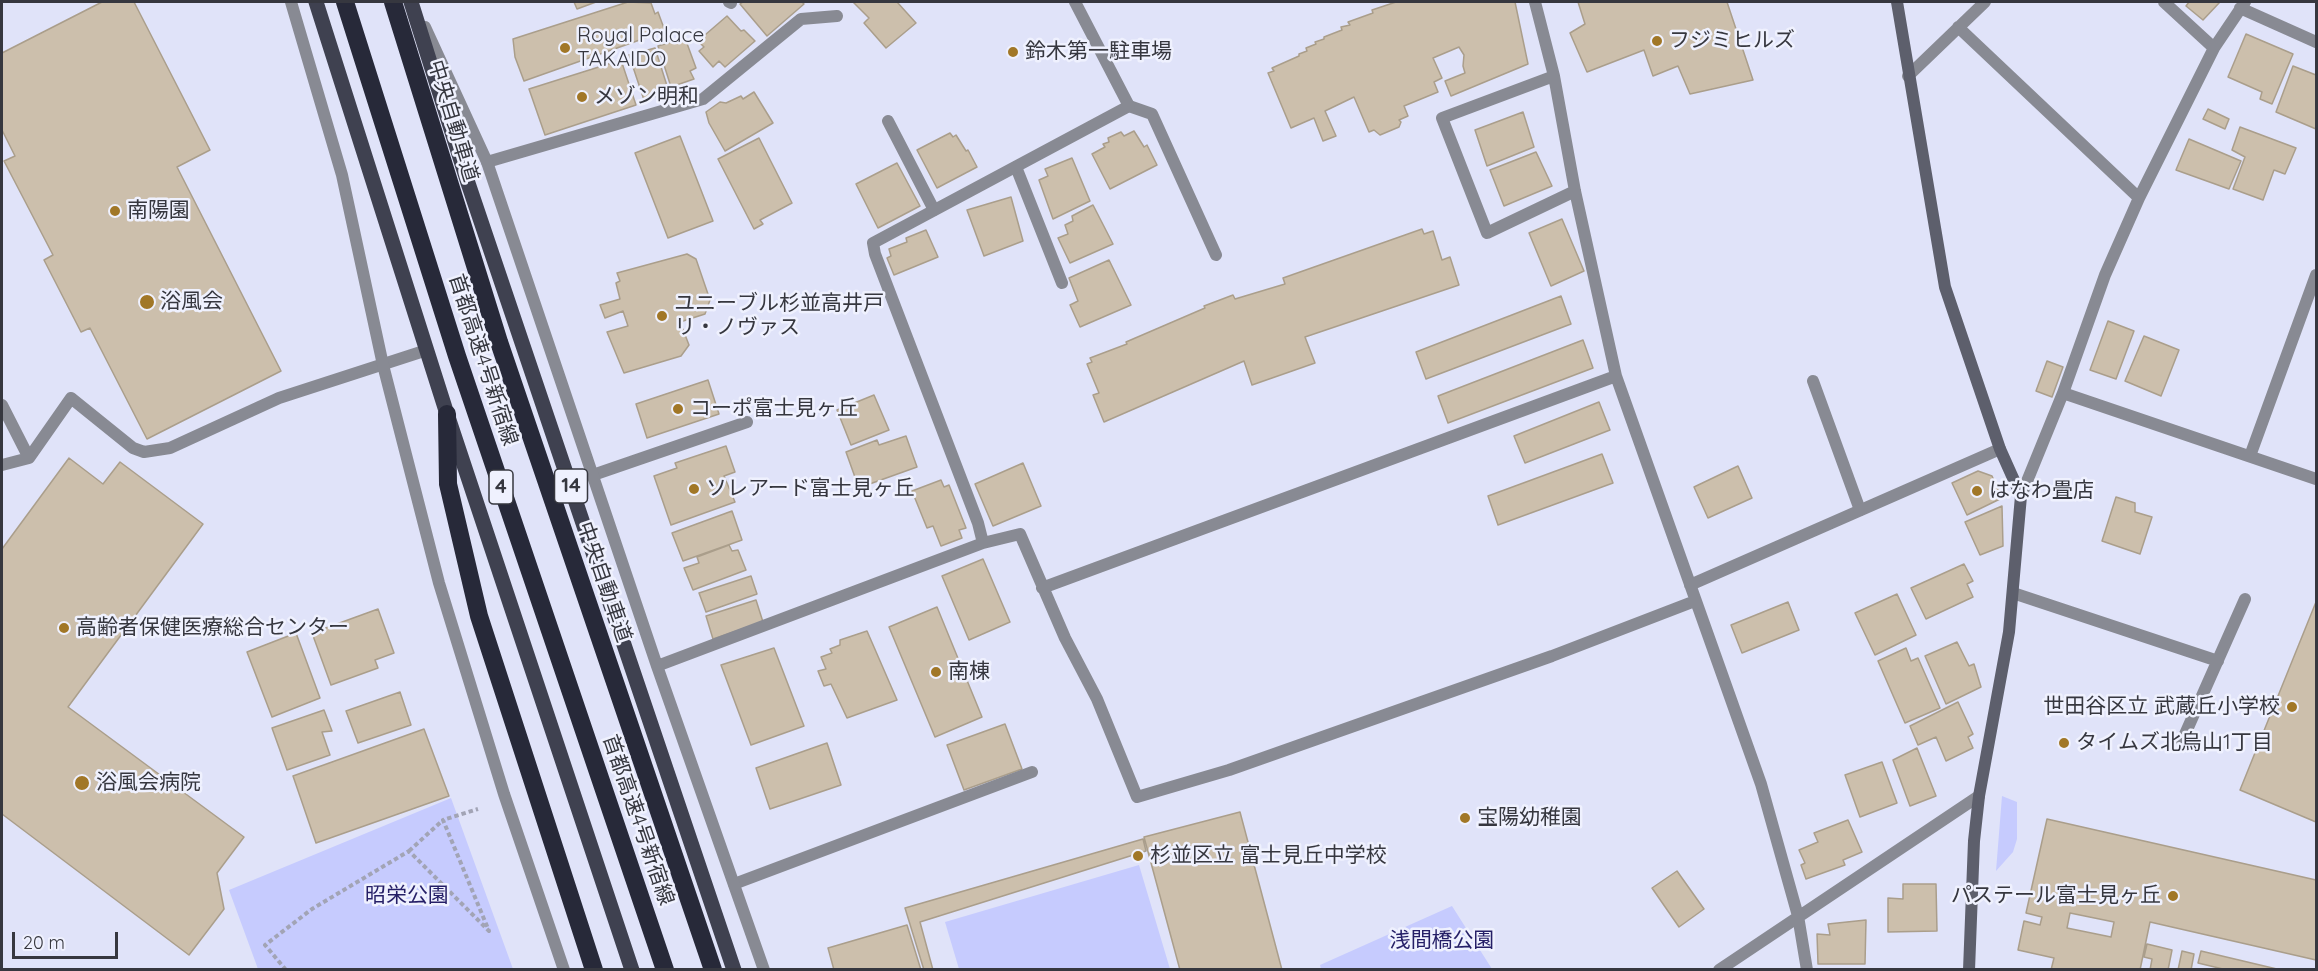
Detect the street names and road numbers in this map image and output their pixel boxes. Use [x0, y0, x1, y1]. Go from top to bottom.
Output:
street label: 中央自動車道 [423, 57, 483, 185]
street label: 首都高速4号新宿線 [443, 271, 523, 449]
road number: 14 [554, 469, 588, 503]
road number: 4 [489, 470, 513, 504]
street label: 中央自動車道 [572, 518, 636, 646]
street label: 首都高速4号新宿線 [597, 731, 679, 909]

